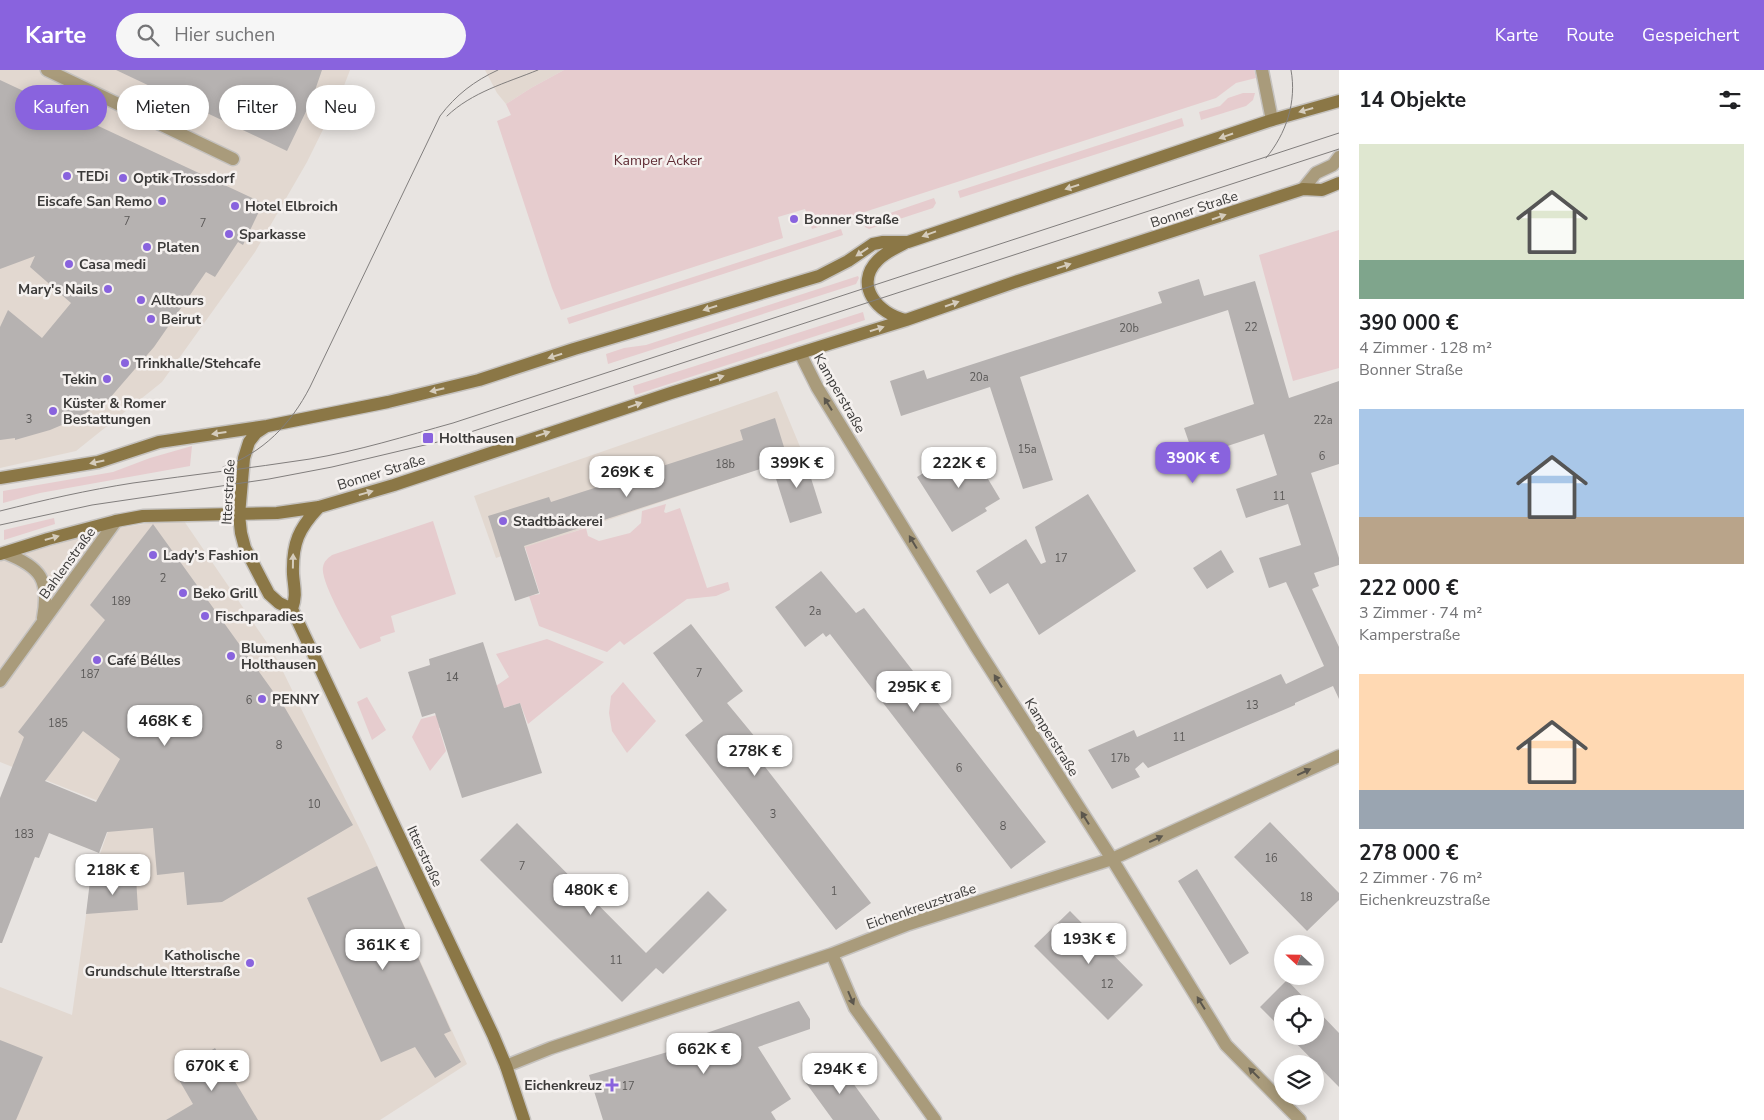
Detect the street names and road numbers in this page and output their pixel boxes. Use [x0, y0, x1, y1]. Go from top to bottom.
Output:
street label: Bonner Straße [1148, 186, 1240, 233]
street label: Kamperstraße [809, 350, 870, 436]
street label: Bonner Straße [335, 450, 427, 495]
street label: Itterstraße [217, 459, 240, 525]
street label: Bahlenstraße [35, 524, 100, 603]
street label: Kamperstraße [1020, 695, 1083, 780]
street label: Itterstraße [402, 823, 447, 890]
street label: Eichenkreuzstraße [864, 879, 979, 934]

